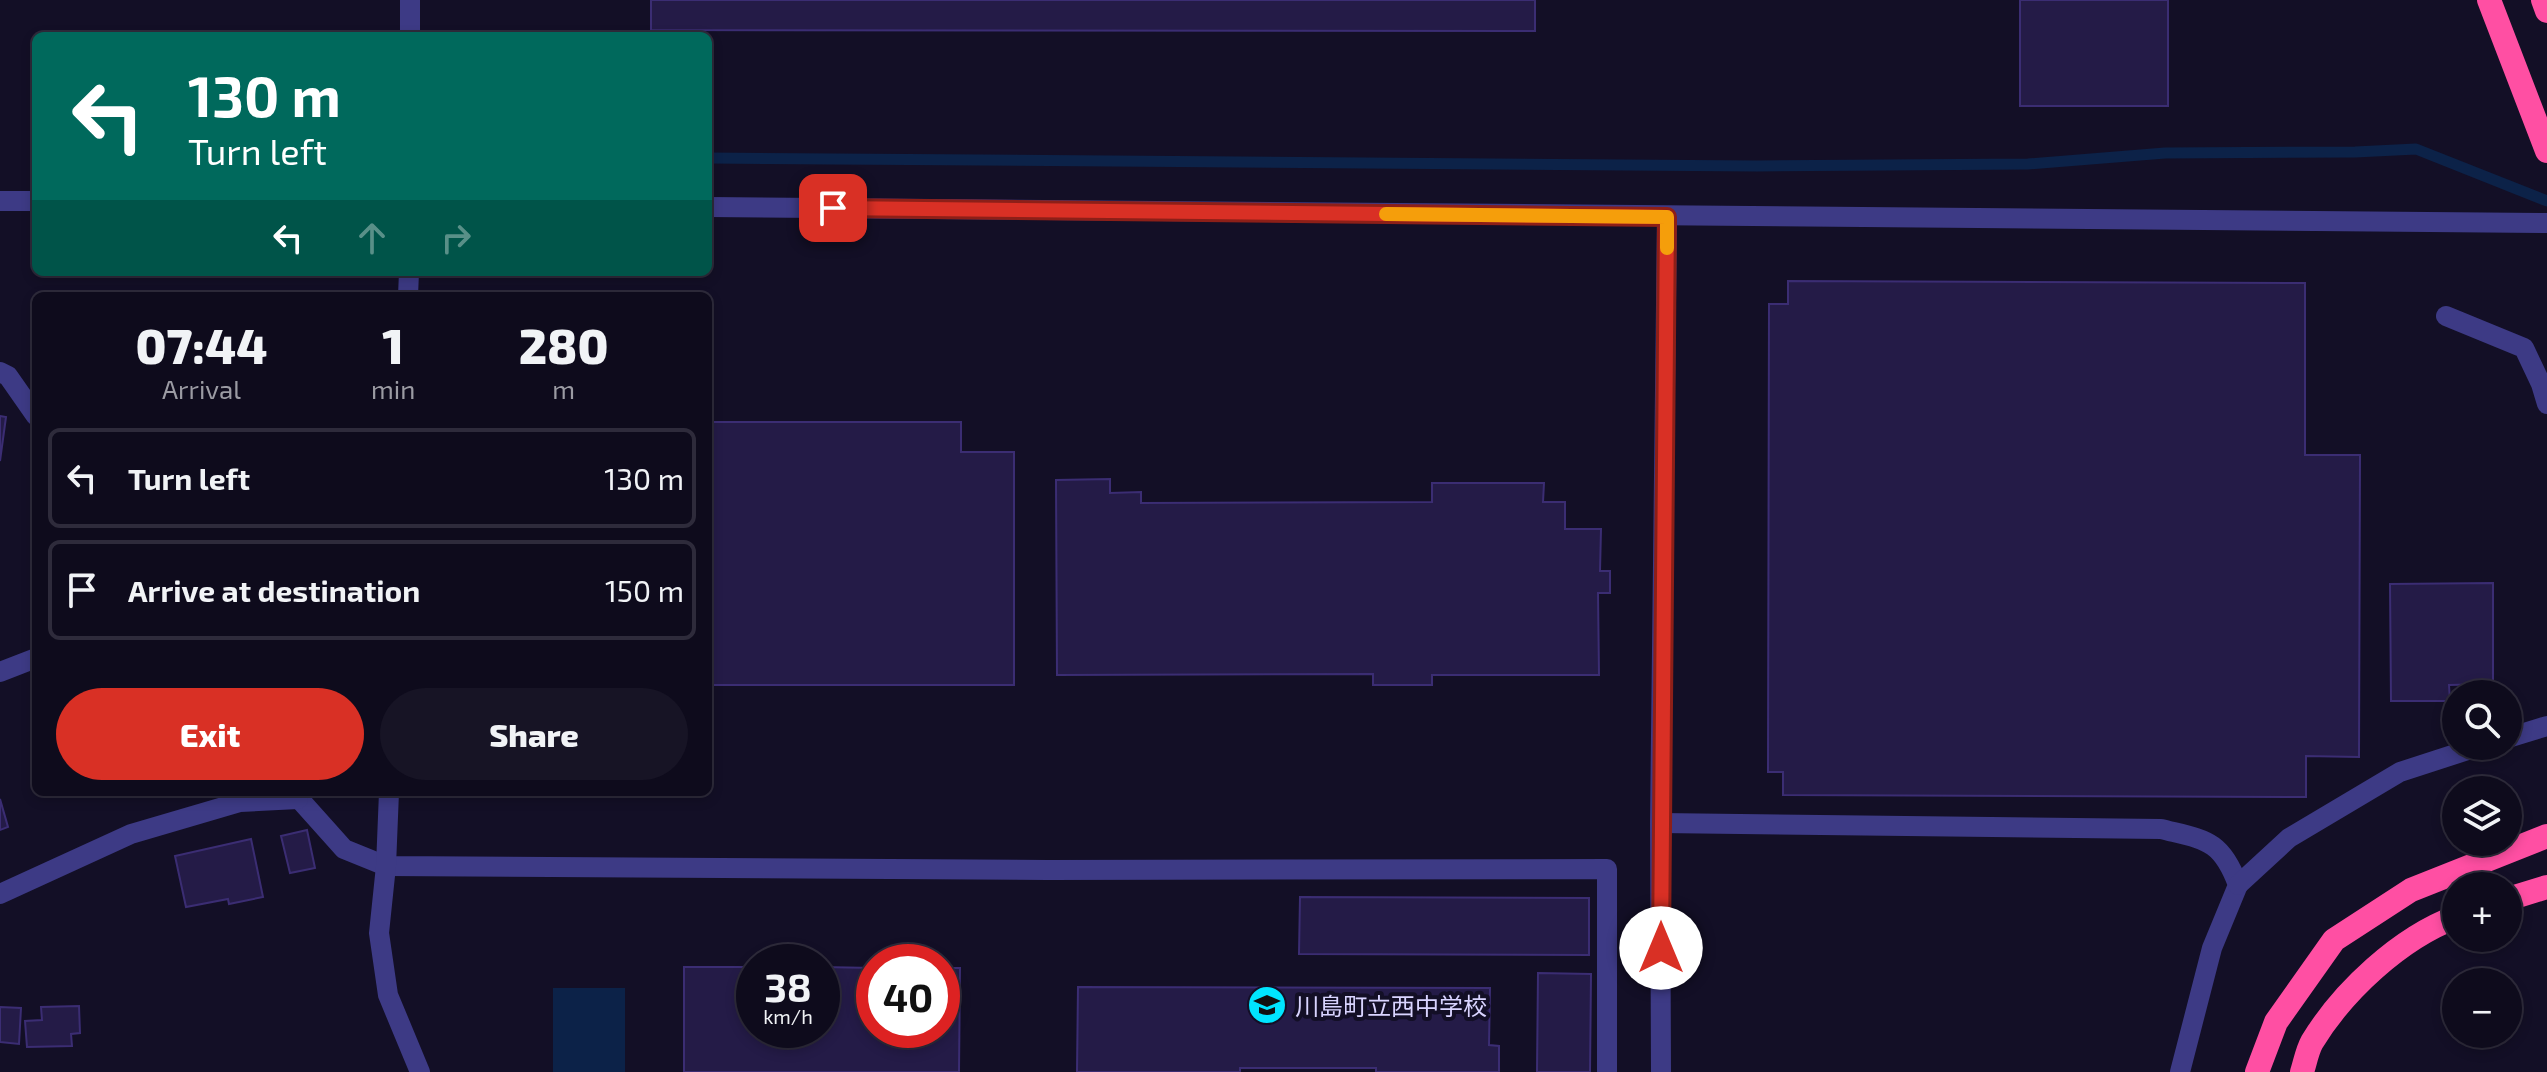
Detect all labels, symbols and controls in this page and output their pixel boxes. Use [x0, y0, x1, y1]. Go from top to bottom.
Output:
text: 130 m [188, 61, 341, 128]
icon: left [56, 64, 160, 168]
text: Turn left [188, 129, 327, 172]
pin [799, 174, 867, 242]
icon: arrive [811, 186, 855, 230]
icon: left [266, 216, 310, 260]
icon: ahead [350, 216, 394, 260]
icon: right [434, 216, 478, 260]
text: 07:44 [136, 316, 267, 374]
text: 1 [382, 316, 404, 374]
text: 280 [519, 316, 608, 374]
text: Arrival [162, 373, 241, 404]
text: min [371, 373, 415, 404]
text: m [552, 373, 575, 404]
icon: left [60, 456, 104, 500]
text: Turn left [128, 460, 250, 496]
text: 130 m [604, 460, 684, 496]
icon: arrive [60, 568, 104, 612]
text: Arrive at destination [128, 572, 420, 608]
text: 150 m [605, 572, 684, 608]
map controls [2442, 680, 2522, 1048]
button: search [2442, 680, 2522, 760]
button: Exit [56, 688, 364, 780]
button: Share [380, 688, 688, 780]
button: layers [2442, 776, 2522, 856]
button: + [2442, 872, 2522, 952]
position arrow [1619, 906, 1703, 990]
speed limit sign: 40 [856, 944, 960, 1048]
text: 38 [764, 962, 812, 1010]
button: − [2442, 968, 2522, 1048]
school or university icon: 川島町立西中学校 [1246, 984, 1288, 1026]
place label: 川島町立西中学校 [1295, 991, 1487, 1020]
text: km/h [763, 1004, 813, 1028]

